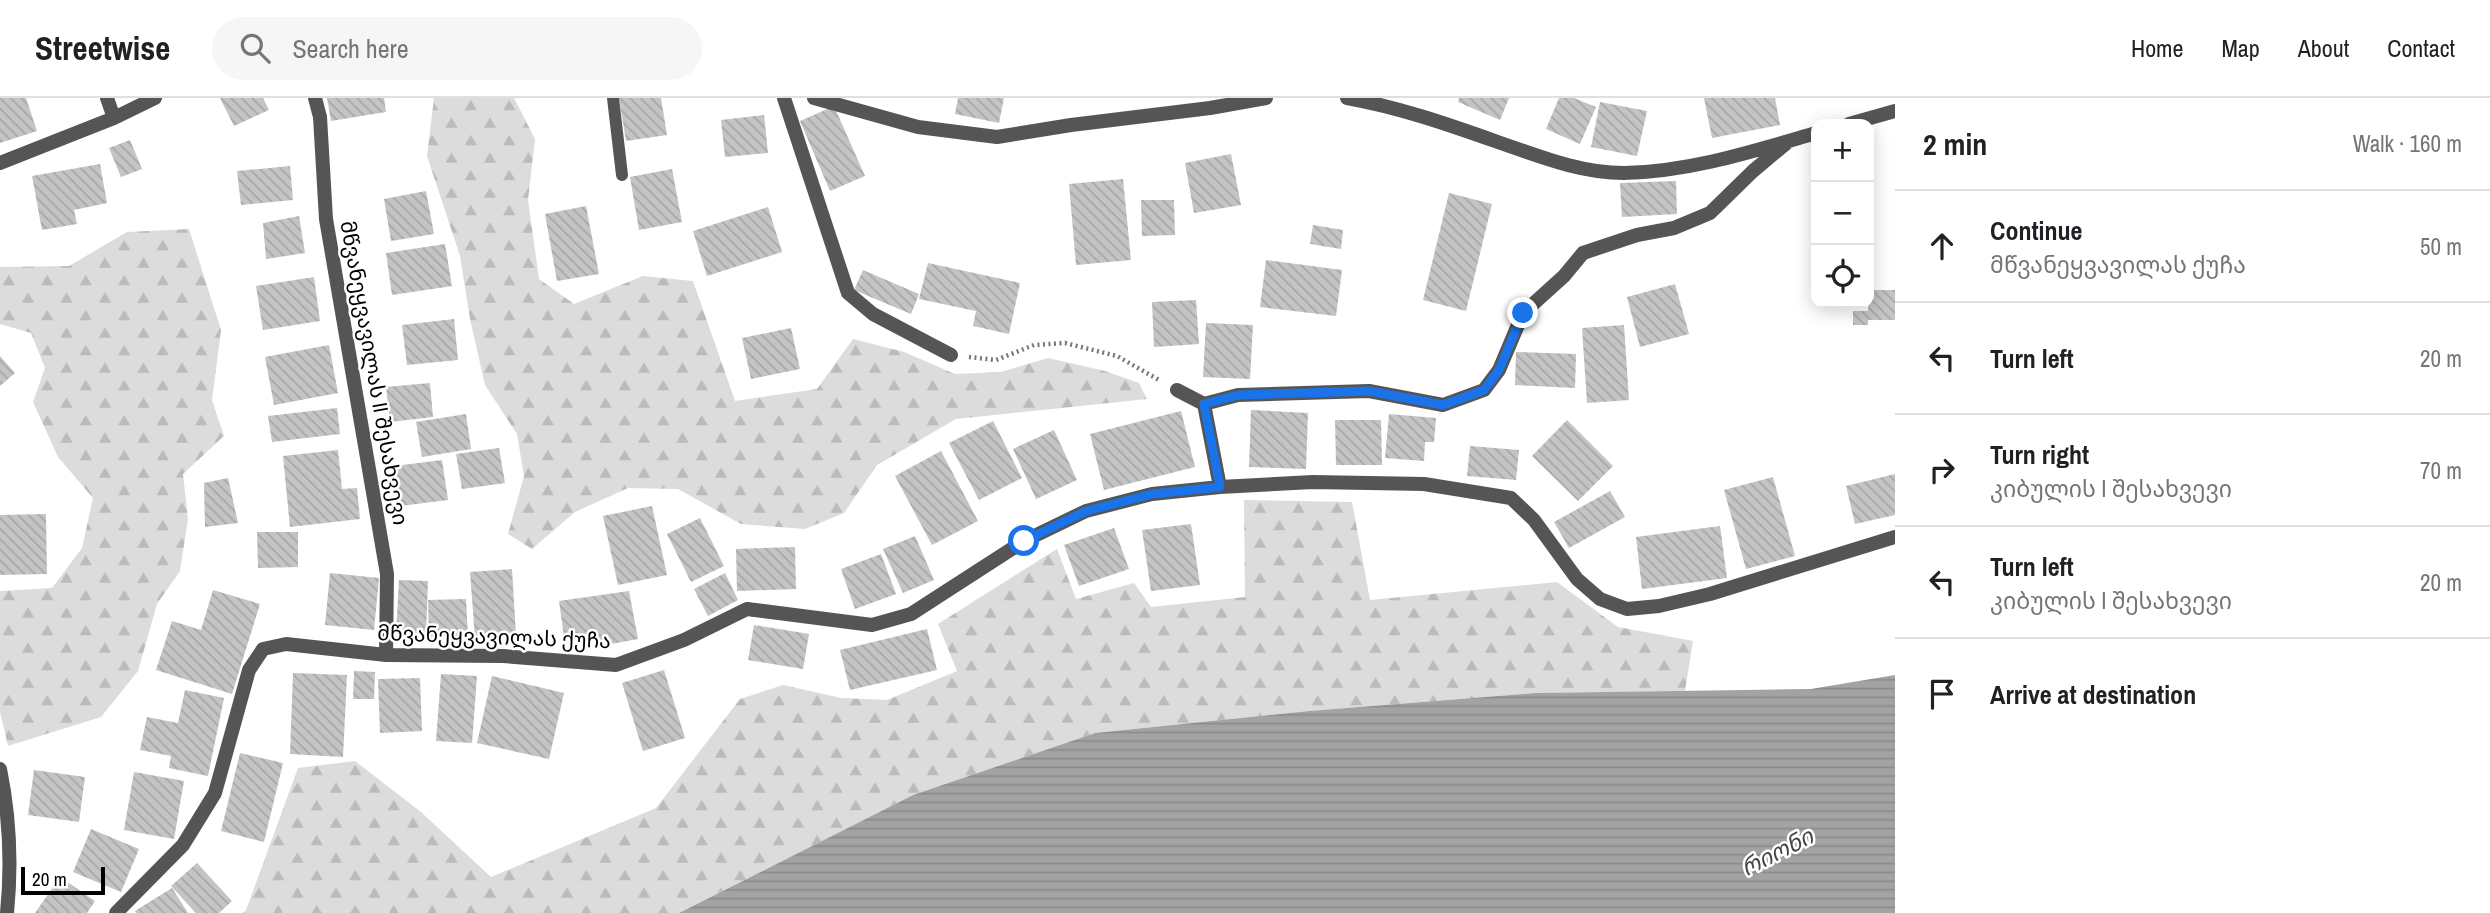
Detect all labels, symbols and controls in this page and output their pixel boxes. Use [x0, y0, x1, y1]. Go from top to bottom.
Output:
search box [212, 17, 702, 80]
text: Streetwise [35, 26, 170, 70]
icon: search [236, 29, 274, 67]
text: Search here [292, 31, 409, 66]
text: Home [2131, 32, 2183, 64]
text: Map [2221, 32, 2260, 64]
text: About [2298, 32, 2349, 64]
text: Contact [2387, 32, 2455, 64]
map controls [1811, 119, 1874, 308]
button: + [1811, 119, 1874, 182]
text: 2 min [1923, 124, 1987, 164]
text: Walk · 160 m [2353, 128, 2462, 159]
button: − [1811, 182, 1874, 245]
text: Continue [1990, 213, 2082, 248]
street label: მწვანეყვავილას II შესახვევი [333, 218, 416, 527]
icon: ahead [1923, 227, 1961, 265]
text: 50 m [2420, 231, 2462, 262]
button: locate [1811, 245, 1874, 308]
text: მწვანეყვავილას ქუჩა [1990, 249, 2246, 280]
route end [1507, 297, 1538, 328]
icon: left [1923, 339, 1961, 377]
text: Turn left [1990, 341, 2074, 376]
text: 20 m [2420, 343, 2462, 374]
text: Turn right [1990, 437, 2089, 472]
icon: right [1923, 451, 1961, 489]
text: 70 m [2420, 455, 2462, 486]
text: კიბულის I შესახვევი [1990, 473, 2232, 504]
route start [1008, 525, 1039, 556]
text: Turn left [1990, 549, 2074, 584]
icon: left [1923, 563, 1961, 601]
text: 20 m [2420, 567, 2462, 598]
text: კიბულის I შესახვევი [1990, 585, 2232, 616]
street label: მწვანეყვავილას ქუჩა [377, 618, 611, 655]
icon: arrive [1923, 675, 1961, 713]
text: Arrive at destination [1990, 677, 2196, 712]
water label: რიონი [1735, 820, 1819, 883]
scale bar [21, 864, 105, 896]
text: 20 m [32, 866, 67, 892]

